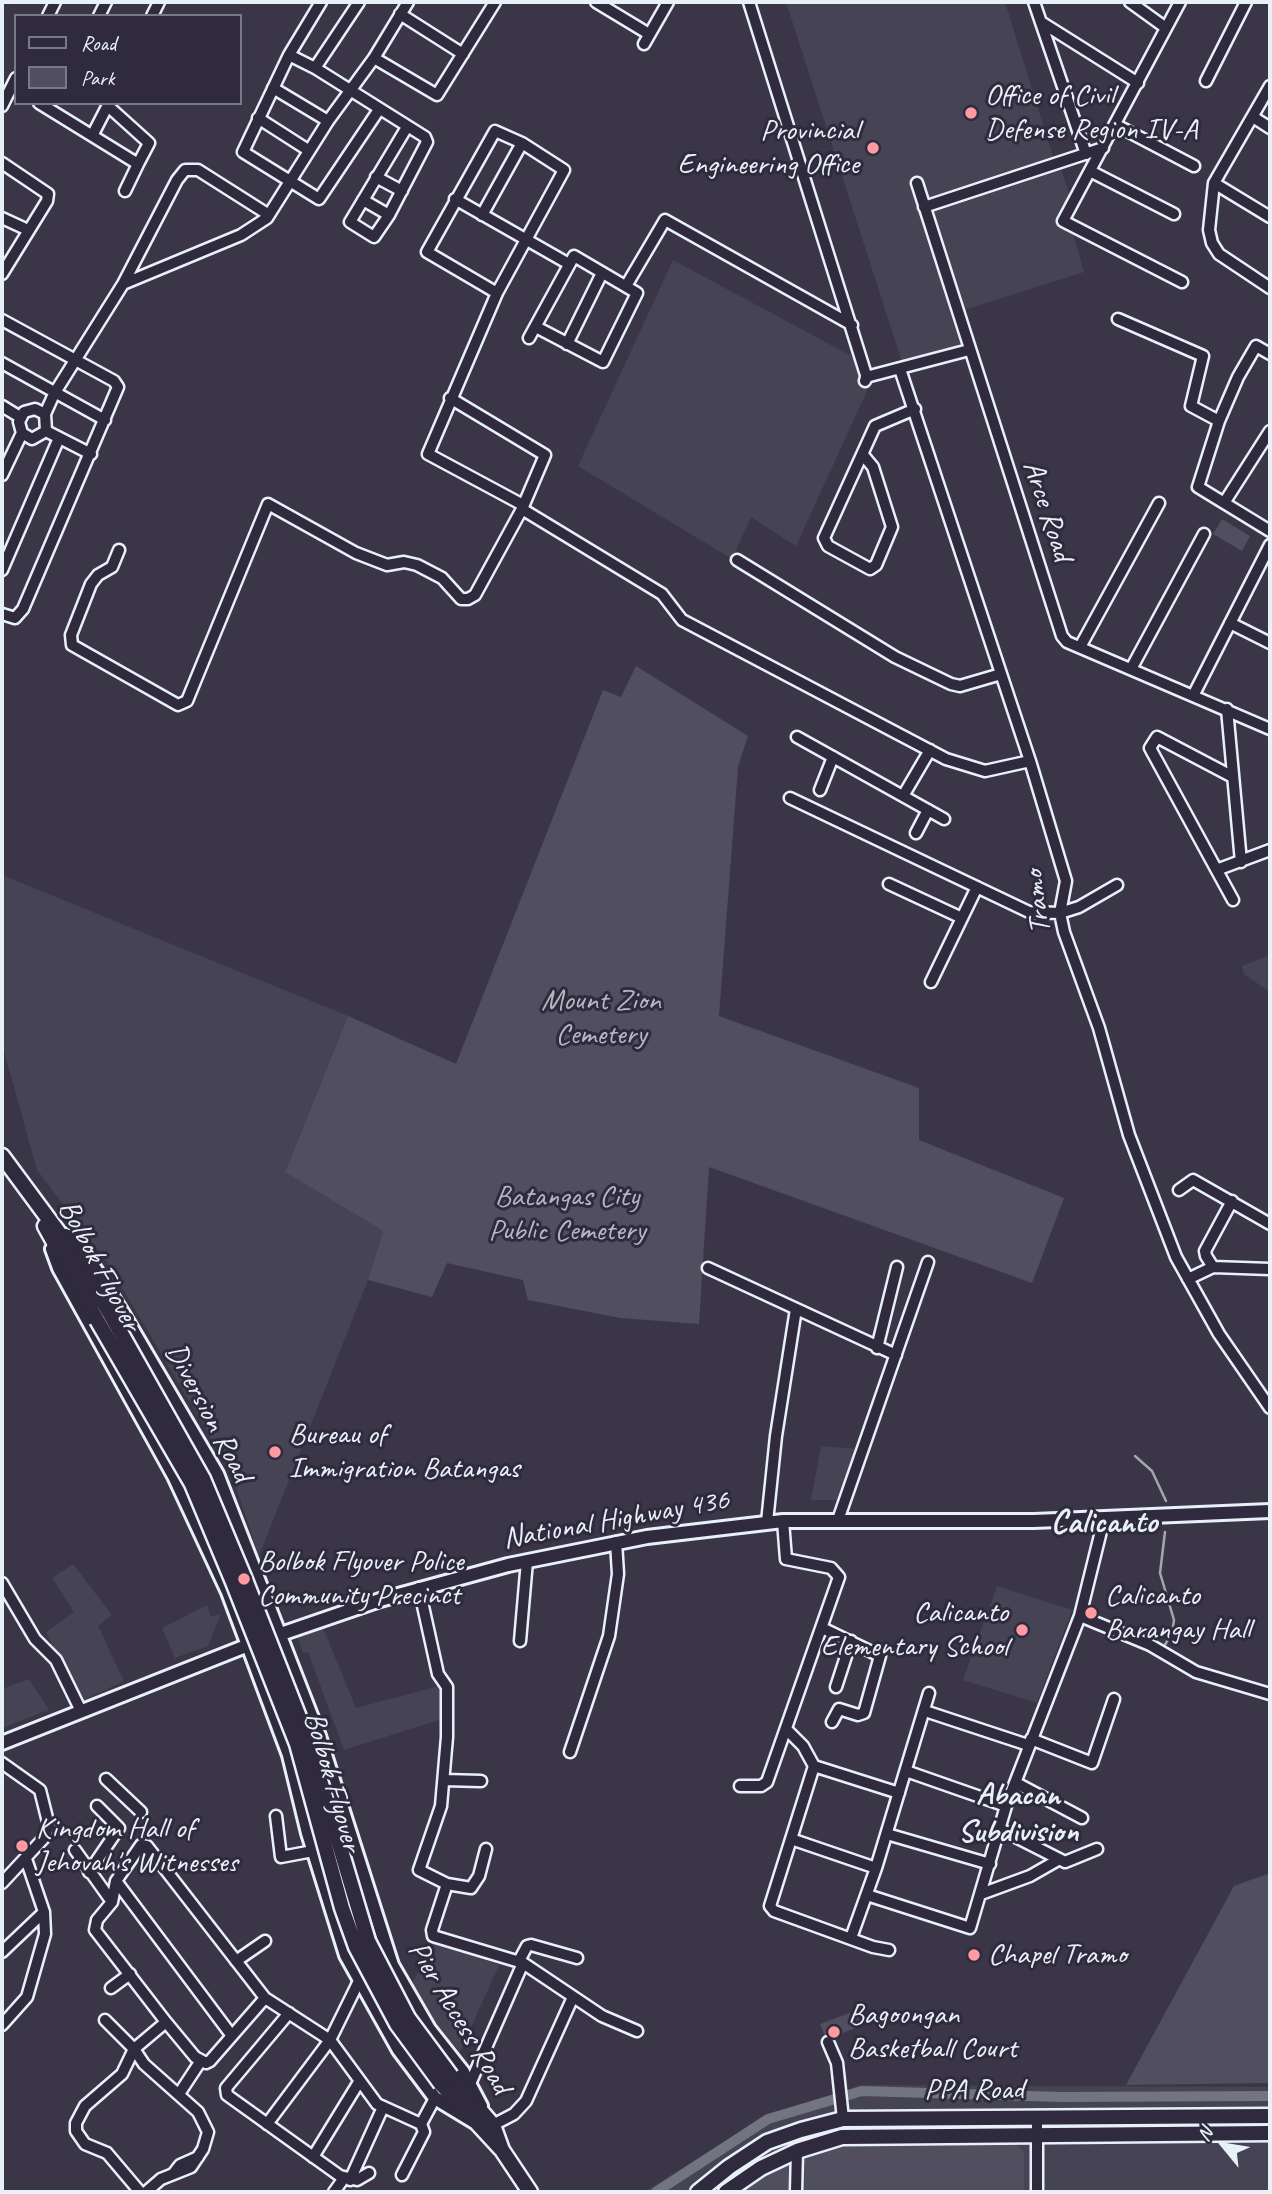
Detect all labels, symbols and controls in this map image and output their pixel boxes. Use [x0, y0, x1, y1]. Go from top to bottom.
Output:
legend [14, 14, 242, 105]
text: Road [81, 30, 116, 56]
text: Park [81, 65, 114, 91]
place label: Office of Civil Defense Region IV-A [985, 78, 1197, 148]
marker: Office of Civil Defense Region IV-A [963, 105, 979, 121]
place label: Provincial Engineering Office [678, 113, 859, 184]
marker: Provincial Engineering Office [865, 140, 881, 156]
street label: Arce Road [1014, 456, 1080, 566]
street label: Tramo [1016, 868, 1060, 936]
park label: Mount Zion Cemetery [541, 983, 661, 1054]
park label: Batangas City Public Cemetery [488, 1179, 646, 1250]
street label: Bolbok Flyover [49, 1194, 149, 1338]
street label: Diversion Road [157, 1338, 259, 1488]
place label: Bureau of Immigration Batangas [289, 1417, 519, 1488]
marker: Bureau of Immigration Batangas [267, 1444, 283, 1460]
street label: National Highway 436 [500, 1482, 732, 1558]
district label: Calicanto [1051, 1503, 1157, 1543]
place label: Bolbok Flyover Police Community Precinct [258, 1544, 464, 1614]
marker: Bolbok Flyover Police Community Precinct [236, 1571, 252, 1587]
place label: Calicanto Barangay Hall [1105, 1578, 1251, 1648]
place label: Calicanto Elementary School [821, 1595, 1008, 1666]
marker: Calicanto Barangay Hall [1083, 1605, 1099, 1621]
marker: Calicanto Elementary School [1014, 1622, 1030, 1638]
street label: Bolbok Flyover [295, 1708, 369, 1856]
district label: Abacan Subdivision [958, 1777, 1078, 1852]
place label: Kingdom Hall of Jehovah's Witnesses [36, 1811, 238, 1882]
marker: Kingdom Hall of Jehovah's Witnesses [14, 1838, 30, 1854]
street label: Pier Access Road [399, 1935, 519, 2101]
place label: Chapel Tramo [988, 1937, 1127, 1973]
marker: Chapel Tramo [966, 1947, 982, 1963]
place label: Bagoongan Basketball Court [848, 1997, 1017, 2068]
marker: Bagoongan Basketball Court [826, 2024, 842, 2040]
street label: PPA Road [924, 2072, 1024, 2108]
north arrow [1188, 2110, 1258, 2180]
text: N [1191, 2123, 1218, 2146]

